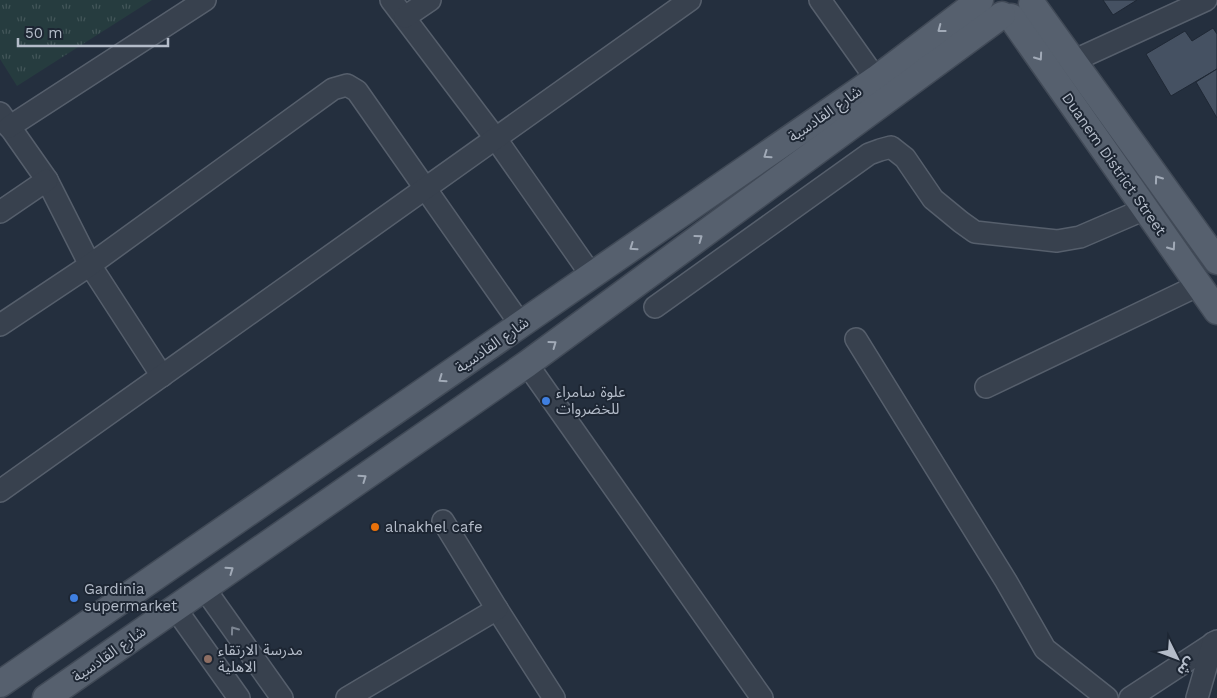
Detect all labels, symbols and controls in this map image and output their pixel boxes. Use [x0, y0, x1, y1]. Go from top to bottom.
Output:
scale bar [18, 15, 168, 47]
text: 50 m [25, 24, 62, 42]
one-way arrow [938, 24, 947, 32]
one-way arrow [1033, 51, 1042, 61]
street label: شارع القادسية [785, 82, 867, 148]
street label: Duanem District Street [1058, 89, 1171, 239]
one-way arrow [763, 149, 772, 158]
one-way arrow [1155, 175, 1164, 185]
one-way arrow [693, 235, 703, 244]
one-way arrow [629, 241, 639, 250]
one-way arrow [1166, 241, 1175, 251]
street label: شارع القادسية [452, 313, 534, 379]
one-way arrow [548, 341, 557, 350]
one-way arrow [438, 373, 448, 382]
place label: علوة سامراء للخضروات [556, 383, 626, 418]
marker: علوة سامراء للخضروات [540, 395, 552, 407]
one-way arrow [357, 475, 367, 484]
place label: alnakhel cafe [385, 518, 483, 536]
marker: alnakhel cafe [369, 521, 381, 533]
one-way arrow [224, 567, 233, 576]
place label: Gardinia supermarket [84, 580, 178, 615]
marker: Gardinia supermarket [68, 592, 80, 604]
street label: شارع القادسية [69, 622, 151, 688]
one-way arrow [231, 626, 240, 636]
north arrow [1152, 633, 1202, 683]
place label: مدرسة الارتقاء الاهلية [218, 641, 303, 676]
marker: مدرسة الارتقاء الاهلية [202, 653, 214, 665]
text: ش [1174, 654, 1199, 679]

